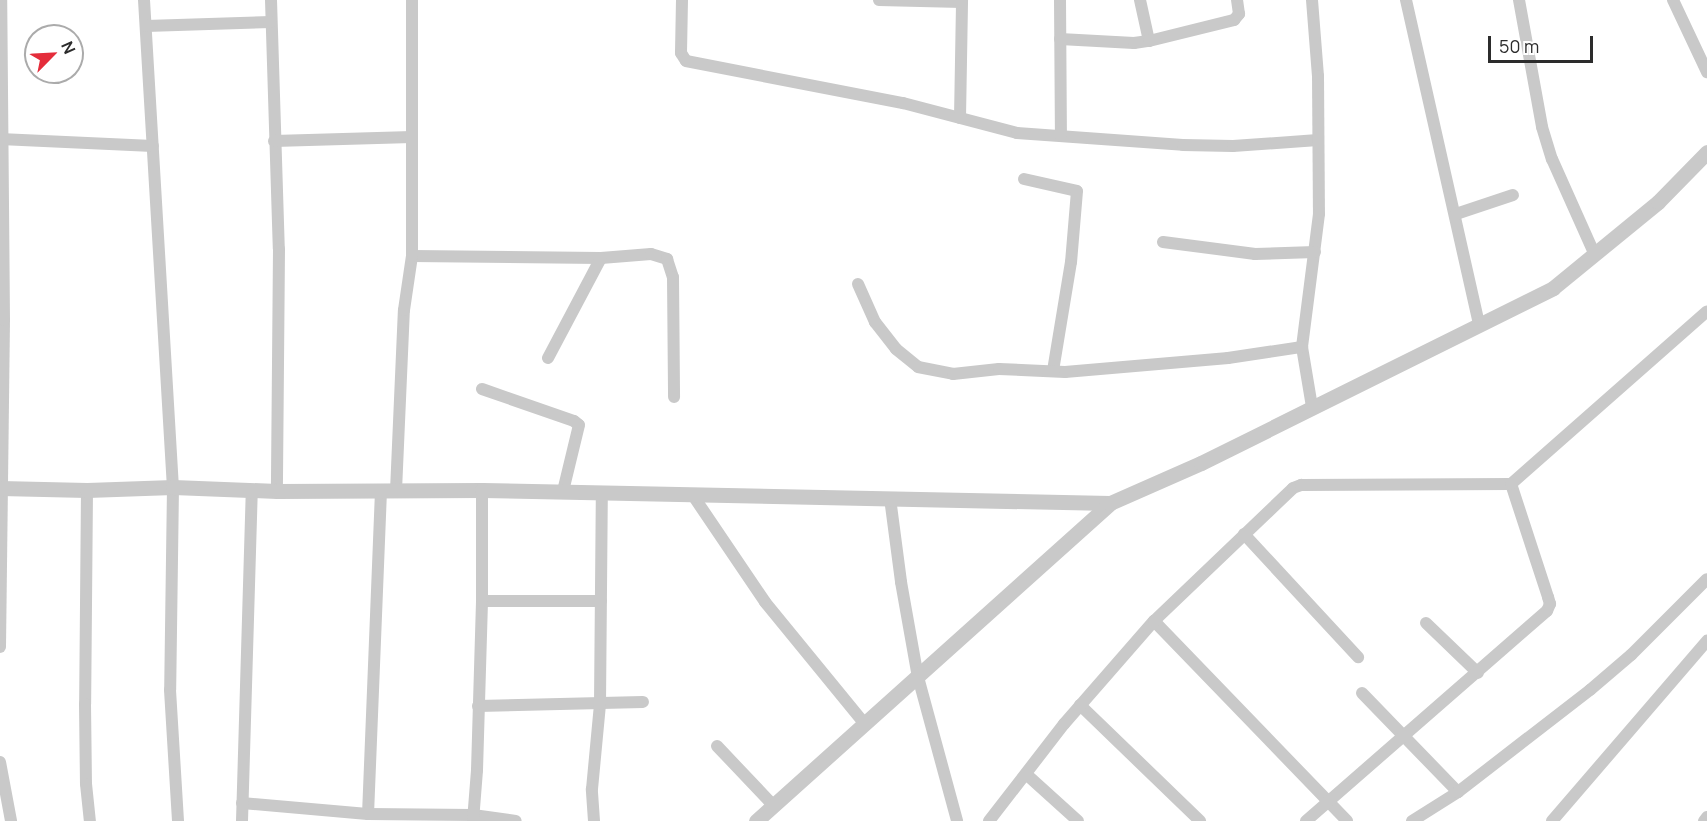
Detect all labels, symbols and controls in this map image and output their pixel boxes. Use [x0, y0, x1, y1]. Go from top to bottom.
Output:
north arrow [24, 24, 84, 84]
scale bar [1491, 24, 1596, 62]
text: 50 m [1499, 34, 1539, 58]
text: N [56, 38, 81, 57]

